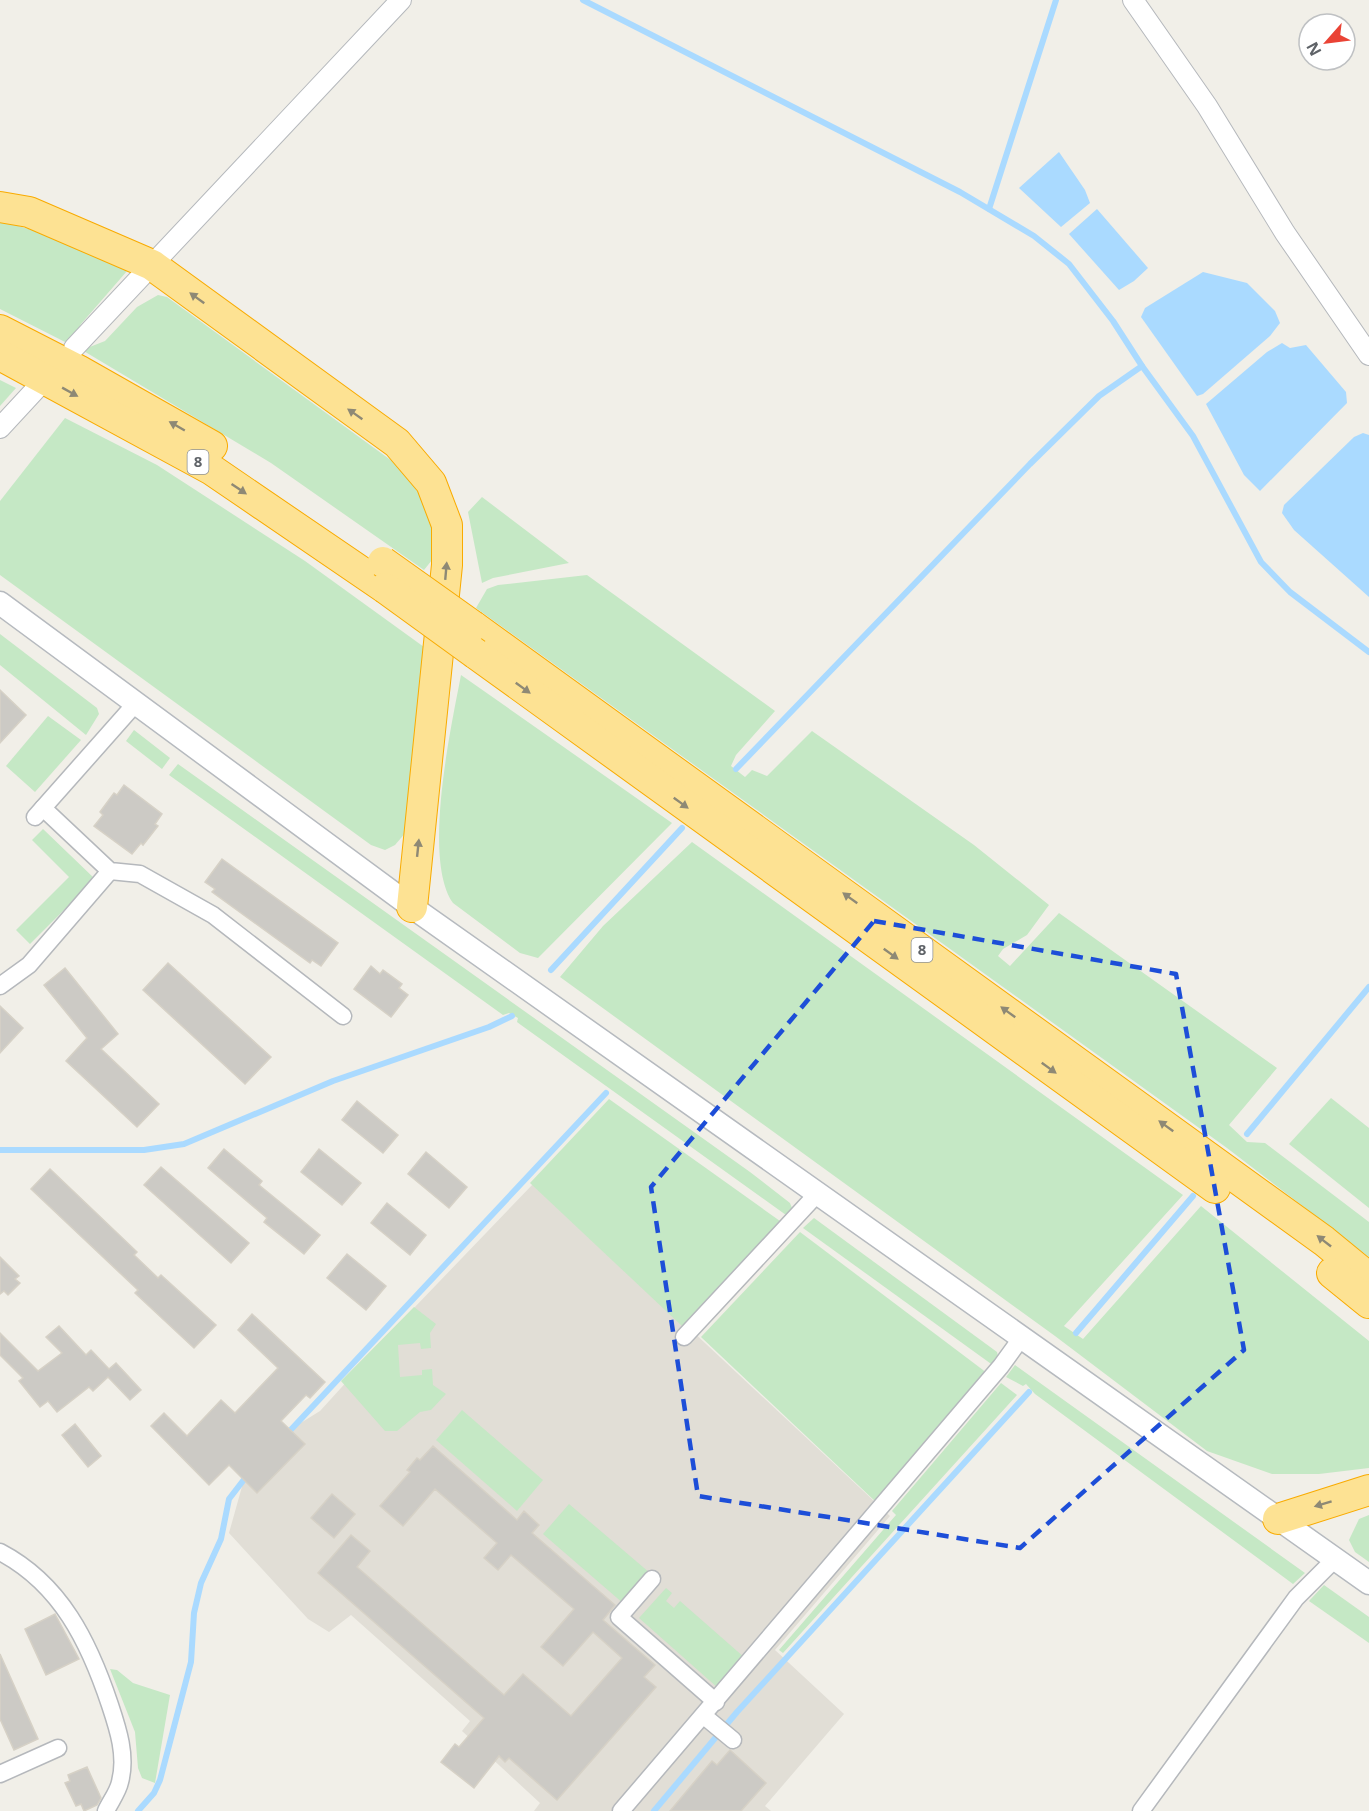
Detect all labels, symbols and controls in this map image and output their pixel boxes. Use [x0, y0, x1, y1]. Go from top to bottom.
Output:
north arrow [1297, 12, 1357, 72]
text: N [1301, 38, 1327, 60]
one-way arrow [190, 292, 206, 304]
one-way arrow [62, 386, 79, 396]
one-way arrow [347, 408, 363, 420]
one-way arrow [169, 421, 185, 432]
road number: 8 [188, 450, 208, 474]
one-way arrow [231, 483, 247, 495]
one-way arrow [441, 561, 451, 580]
one-way arrow [516, 682, 531, 694]
one-way arrow [674, 796, 689, 808]
one-way arrow [413, 839, 423, 858]
one-way arrow [842, 892, 858, 904]
road number: 8 [912, 938, 932, 962]
one-way arrow [882, 948, 898, 960]
one-way arrow [1001, 1006, 1017, 1018]
one-way arrow [1040, 1062, 1056, 1074]
one-way arrow [1159, 1121, 1174, 1133]
one-way arrow [1316, 1236, 1331, 1248]
one-way arrow [1314, 1500, 1332, 1509]

